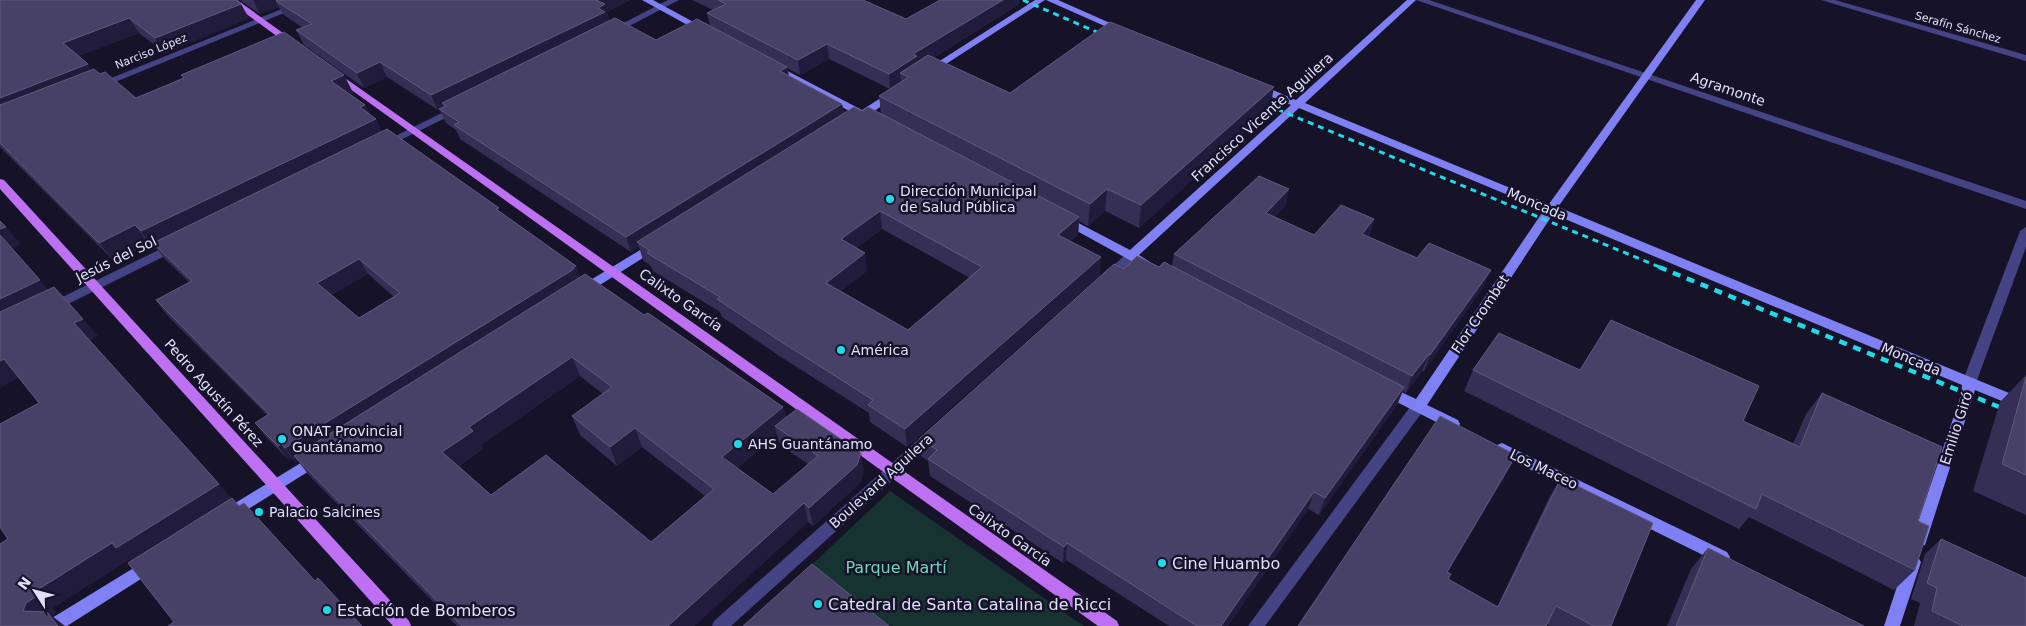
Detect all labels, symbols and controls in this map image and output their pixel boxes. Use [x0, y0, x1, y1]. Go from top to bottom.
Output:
street label: Serafín Sánchez [1913, 9, 2002, 46]
street label: Narciso López [113, 31, 189, 72]
street label: Francisco Vicente Aguilera [1188, 49, 1336, 185]
street label: Agramonte [1689, 69, 1767, 109]
place label: Dirección Municipal de Salud Pública [900, 183, 1037, 215]
street label: Moncada [1505, 184, 1569, 224]
marker: Dirección Municipal de Salud Pública [884, 193, 896, 205]
street label: Jesús del Sol [72, 233, 159, 286]
street label: Calixto García [636, 265, 726, 335]
street label: Flor Crombet [1448, 271, 1512, 356]
street label: Pedro Agustín Pérez [161, 336, 267, 450]
street label: Moncada [1879, 339, 1943, 379]
place label: América [851, 342, 909, 358]
marker: América [835, 344, 847, 356]
street label: Emilio Giró [1937, 389, 1975, 467]
place label: ONAT Provincial Guantánamo [292, 423, 402, 455]
street label: Boulevard Aguilera [826, 430, 936, 532]
marker: ONAT Provincial Guantánamo [276, 433, 288, 445]
place label: AHS Guantánamo [748, 436, 872, 452]
marker: AHS Guantánamo [732, 438, 744, 450]
street label: Los Maceo [1508, 446, 1580, 492]
street label: Calixto García [965, 500, 1055, 570]
place label: Palacio Salcines [269, 504, 380, 520]
marker: Palacio Salcines [253, 506, 265, 518]
place label: Cine Huambo [1172, 554, 1280, 573]
marker: Cine Huambo [1156, 557, 1168, 569]
park label: Parque Martí [845, 558, 947, 577]
north arrow [10, 566, 60, 616]
text: N [15, 574, 34, 593]
place label: Catedral de Santa Catalina de Ricci [828, 595, 1111, 614]
marker: Catedral de Santa Catalina de Ricci [812, 598, 824, 610]
place label: Estación de Bomberos [337, 601, 516, 620]
marker: Estación de Bomberos [321, 604, 333, 616]

